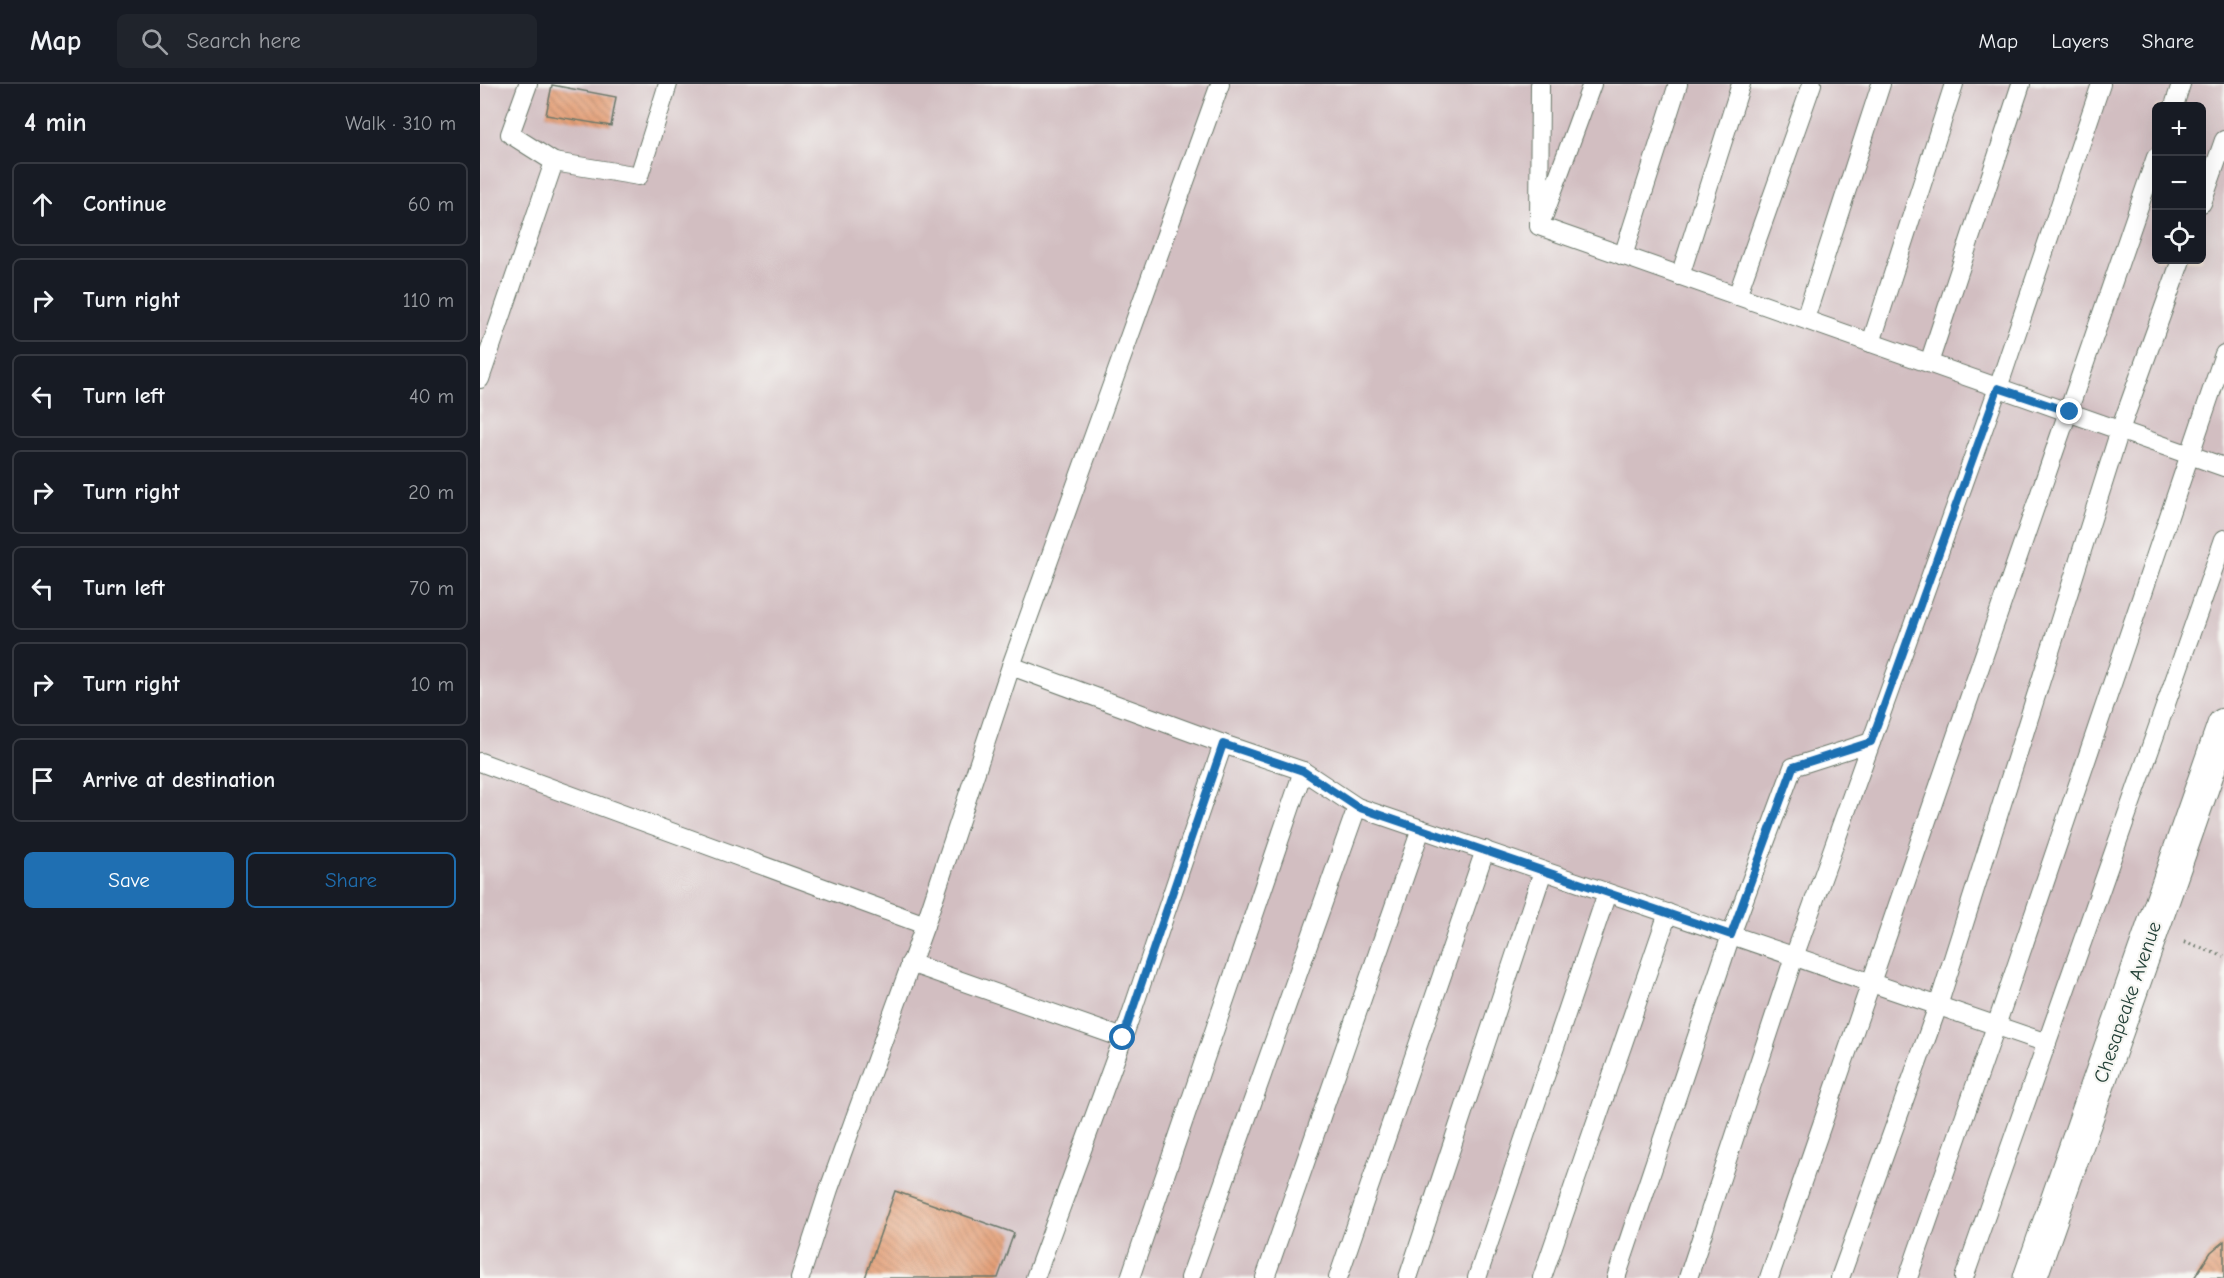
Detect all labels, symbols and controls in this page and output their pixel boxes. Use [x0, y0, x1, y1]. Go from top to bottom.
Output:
search box [117, 14, 537, 68]
text: Map [30, 25, 81, 57]
icon: search [138, 25, 171, 58]
text: Search here [186, 28, 301, 54]
text: Map [1979, 29, 2018, 53]
text: Layers [2051, 29, 2109, 53]
text: Share [2142, 29, 2194, 53]
map controls [2152, 102, 2206, 264]
button: + [2152, 102, 2206, 156]
text: 4 min [24, 108, 87, 138]
text: Walk · 310 m [345, 112, 456, 135]
button: − [2152, 156, 2206, 210]
icon: ahead [26, 188, 59, 221]
text: Continue [83, 191, 166, 217]
text: 60 m [408, 193, 454, 216]
button: locate [2152, 210, 2206, 264]
icon: right [26, 284, 59, 317]
text: Turn right [83, 287, 180, 313]
text: 110 m [403, 289, 454, 312]
icon: left [26, 380, 59, 413]
text: Turn left [83, 383, 165, 409]
text: 40 m [409, 385, 454, 408]
route end [2056, 398, 2082, 424]
icon: right [26, 476, 59, 509]
text: Turn right [83, 479, 180, 505]
text: 20 m [408, 481, 454, 504]
icon: left [26, 572, 59, 605]
text: Turn left [83, 575, 165, 601]
text: 70 m [409, 577, 454, 600]
icon: right [26, 668, 59, 701]
text: Turn right [83, 671, 180, 697]
text: 10 m [411, 673, 454, 696]
icon: arrive [26, 764, 59, 797]
text: Arrive at destination [83, 767, 275, 793]
button: Save [24, 852, 234, 908]
button: Share [246, 852, 456, 908]
street label: Chesapeake Avenue [2089, 918, 2166, 1086]
route start [1109, 1024, 1135, 1050]

